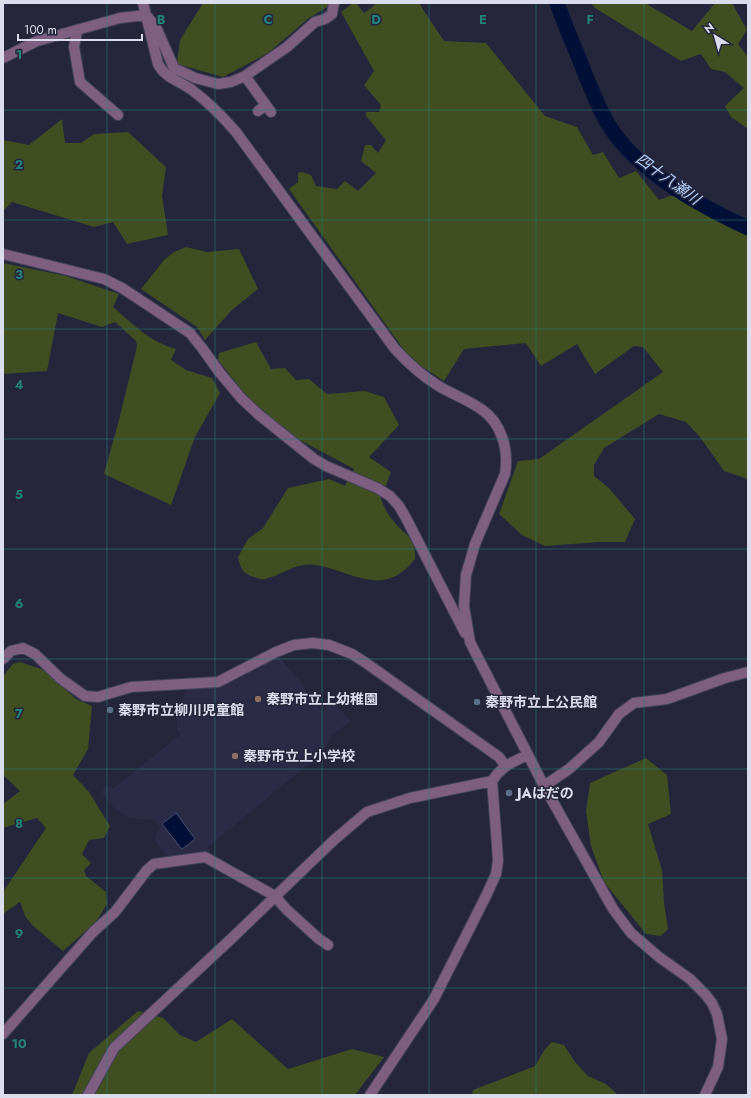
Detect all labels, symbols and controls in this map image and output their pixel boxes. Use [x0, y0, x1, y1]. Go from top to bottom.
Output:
text: B [157, 10, 166, 29]
text: C [263, 10, 273, 29]
text: D [371, 10, 381, 29]
text: E [479, 10, 487, 29]
text: F [586, 10, 594, 29]
scale bar [18, 16, 142, 42]
north arrow [695, 16, 735, 56]
text: N [701, 19, 717, 37]
text: 100 m [24, 21, 57, 39]
text: 1 [16, 45, 22, 64]
water label: 四十八瀬川 [631, 148, 706, 211]
text: 2 [15, 155, 23, 174]
text: 3 [15, 265, 23, 284]
text: 4 [14, 375, 24, 394]
text: 5 [15, 485, 23, 504]
text: 6 [15, 594, 24, 613]
place label: 秦野市立上幼稚園 [266, 689, 378, 709]
place label: 秦野市立上公民館 [485, 692, 597, 712]
marker: 秦野市立上幼稚園 [253, 694, 263, 704]
marker: 秦野市立上公民館 [472, 697, 482, 707]
place label: 秦野市立柳川児童館 [118, 700, 244, 720]
text: 7 [15, 704, 23, 723]
marker: 秦野市立柳川児童館 [105, 705, 115, 715]
place label: 秦野市立上小学校 [243, 746, 355, 766]
marker: 秦野市立上小学校 [230, 751, 240, 761]
place label: JAはだの [514, 783, 574, 803]
marker: JAはだの [504, 788, 514, 798]
text: 8 [15, 814, 23, 833]
text: 9 [15, 924, 24, 943]
text: 10 [11, 1034, 27, 1053]

